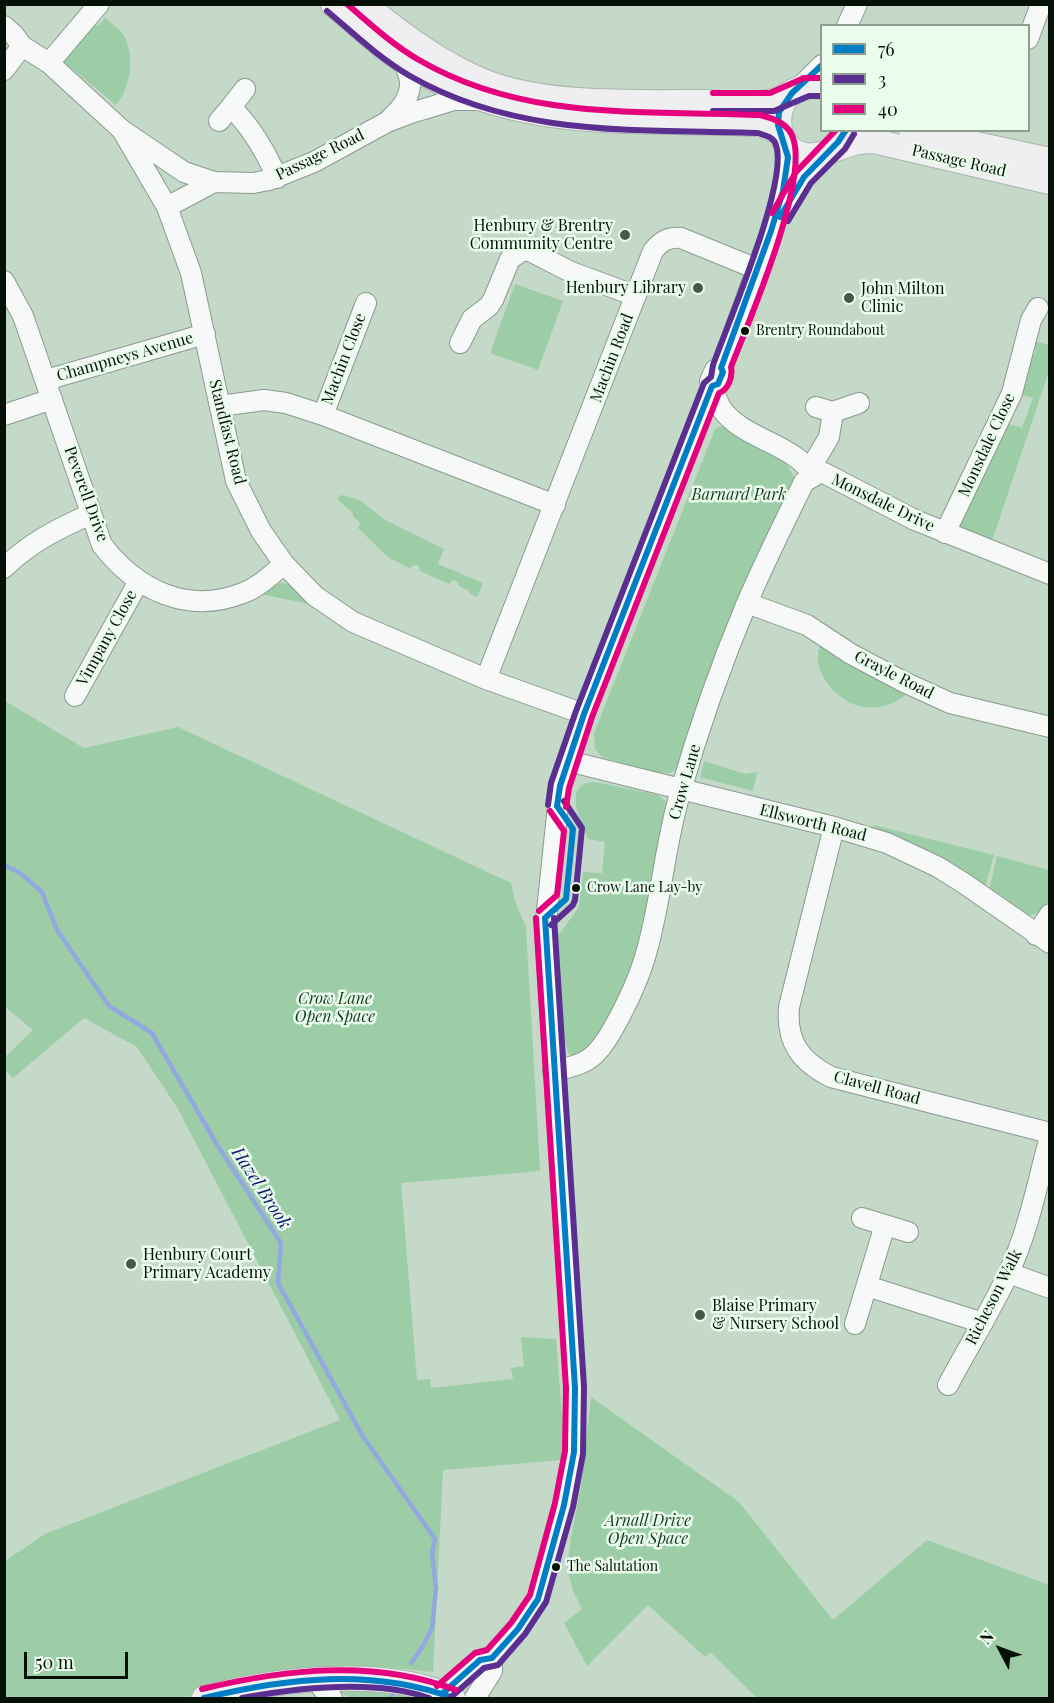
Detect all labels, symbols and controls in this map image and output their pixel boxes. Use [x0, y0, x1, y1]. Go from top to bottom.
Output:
legend [820, 24, 1030, 132]
text: 76 [878, 37, 895, 61]
text: 3 [878, 67, 886, 91]
text: 40 [878, 97, 898, 121]
street label: Passage Road [273, 125, 367, 185]
street label: Passage Road [910, 141, 1008, 181]
place label: Henbury & Brentry Commumity Centre [470, 216, 613, 254]
marker: Henbury & Brentry Commumity Centre [618, 228, 632, 242]
place label: Henbury Library [566, 278, 686, 298]
place label: John Milton Clinic [861, 279, 945, 317]
marker: Henbury Library [691, 281, 705, 295]
marker: John Milton Clinic [842, 291, 856, 305]
street label: Machin Close [318, 310, 370, 408]
street label: Machin Road [586, 311, 638, 405]
place label: Brentry Roundabout [756, 323, 885, 339]
marker: Brentry Roundabout [739, 325, 751, 337]
street label: Champneys Avenue [54, 328, 196, 386]
street label: Standfast Road [205, 377, 249, 487]
street label: Monsdale Close [955, 390, 1019, 500]
street label: Peverell Drive [60, 444, 112, 544]
street label: Monsdale Drive [828, 470, 938, 536]
park label: Barnard Park [692, 485, 786, 505]
street label: Vimpany Close [73, 587, 141, 689]
street label: Grayle Road [851, 647, 937, 703]
street label: Crow Lane [665, 742, 705, 822]
street label: Ellsworth Road [758, 800, 868, 846]
place label: Crow Lane Lay-by [587, 880, 702, 896]
marker: Crow Lane Lay-by [570, 882, 582, 894]
park label: Crow Lane Open Space [295, 989, 375, 1027]
street label: Clavell Road [832, 1067, 922, 1109]
water label: Hazel Brook [227, 1143, 295, 1233]
place label: Henbury Court Primary Academy [143, 1245, 271, 1283]
street label: Richeson Walk [962, 1246, 1026, 1348]
marker: Henbury Court Primary Academy [124, 1257, 138, 1271]
place label: Blaise Primary & Nursery School [712, 1296, 839, 1334]
marker: Blaise Primary & Nursery School [693, 1308, 707, 1322]
park label: Arnall Drive Open Space [605, 1511, 691, 1549]
place label: The Salutation [567, 1559, 658, 1575]
marker: The Salutation [550, 1561, 562, 1573]
north arrow [970, 1619, 1030, 1679]
text: N [974, 1626, 998, 1648]
scale bar [27, 1640, 130, 1678]
text: 50 m [35, 1650, 74, 1674]

